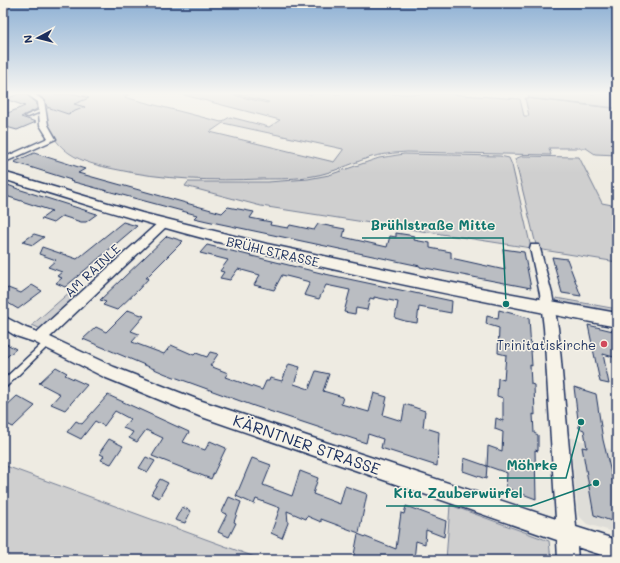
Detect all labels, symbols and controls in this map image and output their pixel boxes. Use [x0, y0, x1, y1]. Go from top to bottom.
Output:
north arrow [18, 18, 58, 58]
text: N [20, 34, 36, 44]
callout: Brühlstraße Mitte [362, 212, 503, 238]
text: Brühlstraße Mitte [371, 215, 495, 234]
street label: BRÜHLSTRASSE [225, 232, 321, 270]
street label: AM RAINLE [60, 240, 124, 300]
place label: Trinitatiskirche [497, 336, 596, 353]
marker: Trinitatiskirche [599, 339, 609, 349]
street label: KÄRNTNER STRASSE [231, 409, 383, 479]
callout: Möhrke [499, 452, 566, 478]
text: Möhrke [506, 455, 558, 474]
callout: Kita Zauberwürfel [386, 480, 531, 506]
text: Kita Zauberwürfel [393, 483, 523, 502]

